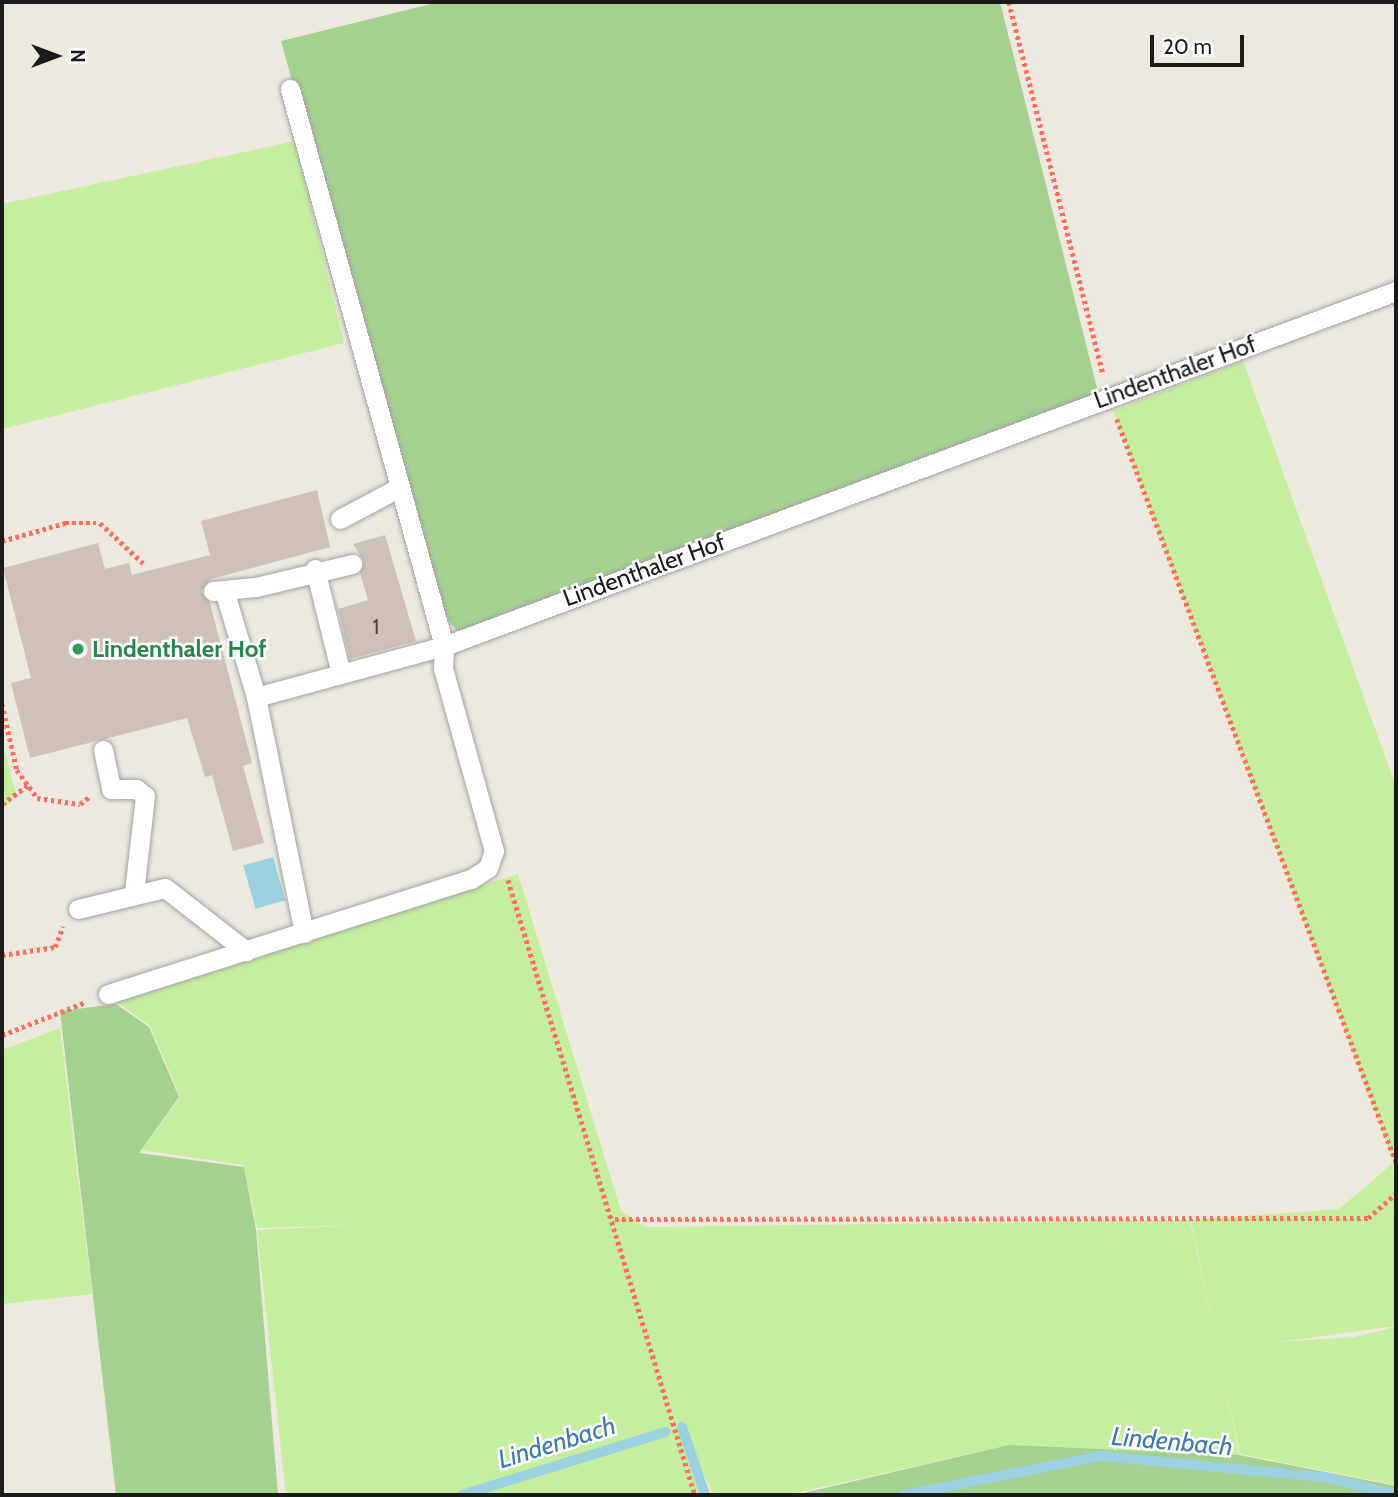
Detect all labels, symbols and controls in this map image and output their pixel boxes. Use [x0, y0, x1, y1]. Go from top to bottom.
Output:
north arrow [21, 21, 91, 91]
scale bar [1153, 21, 1248, 65]
text: 20 m [1163, 34, 1212, 59]
text: N [66, 49, 89, 63]
street label: Lindenthaler Hof [1090, 329, 1260, 415]
street label: Lindenthaler Hof [559, 527, 729, 613]
house number: 1 [373, 614, 379, 640]
place label: Lindenthaler Hof [92, 635, 266, 663]
marker: Lindenthaler Hof [70, 641, 86, 657]
water label: Lindenbach [494, 1410, 620, 1476]
water label: Lindenbach [1110, 1421, 1234, 1463]

